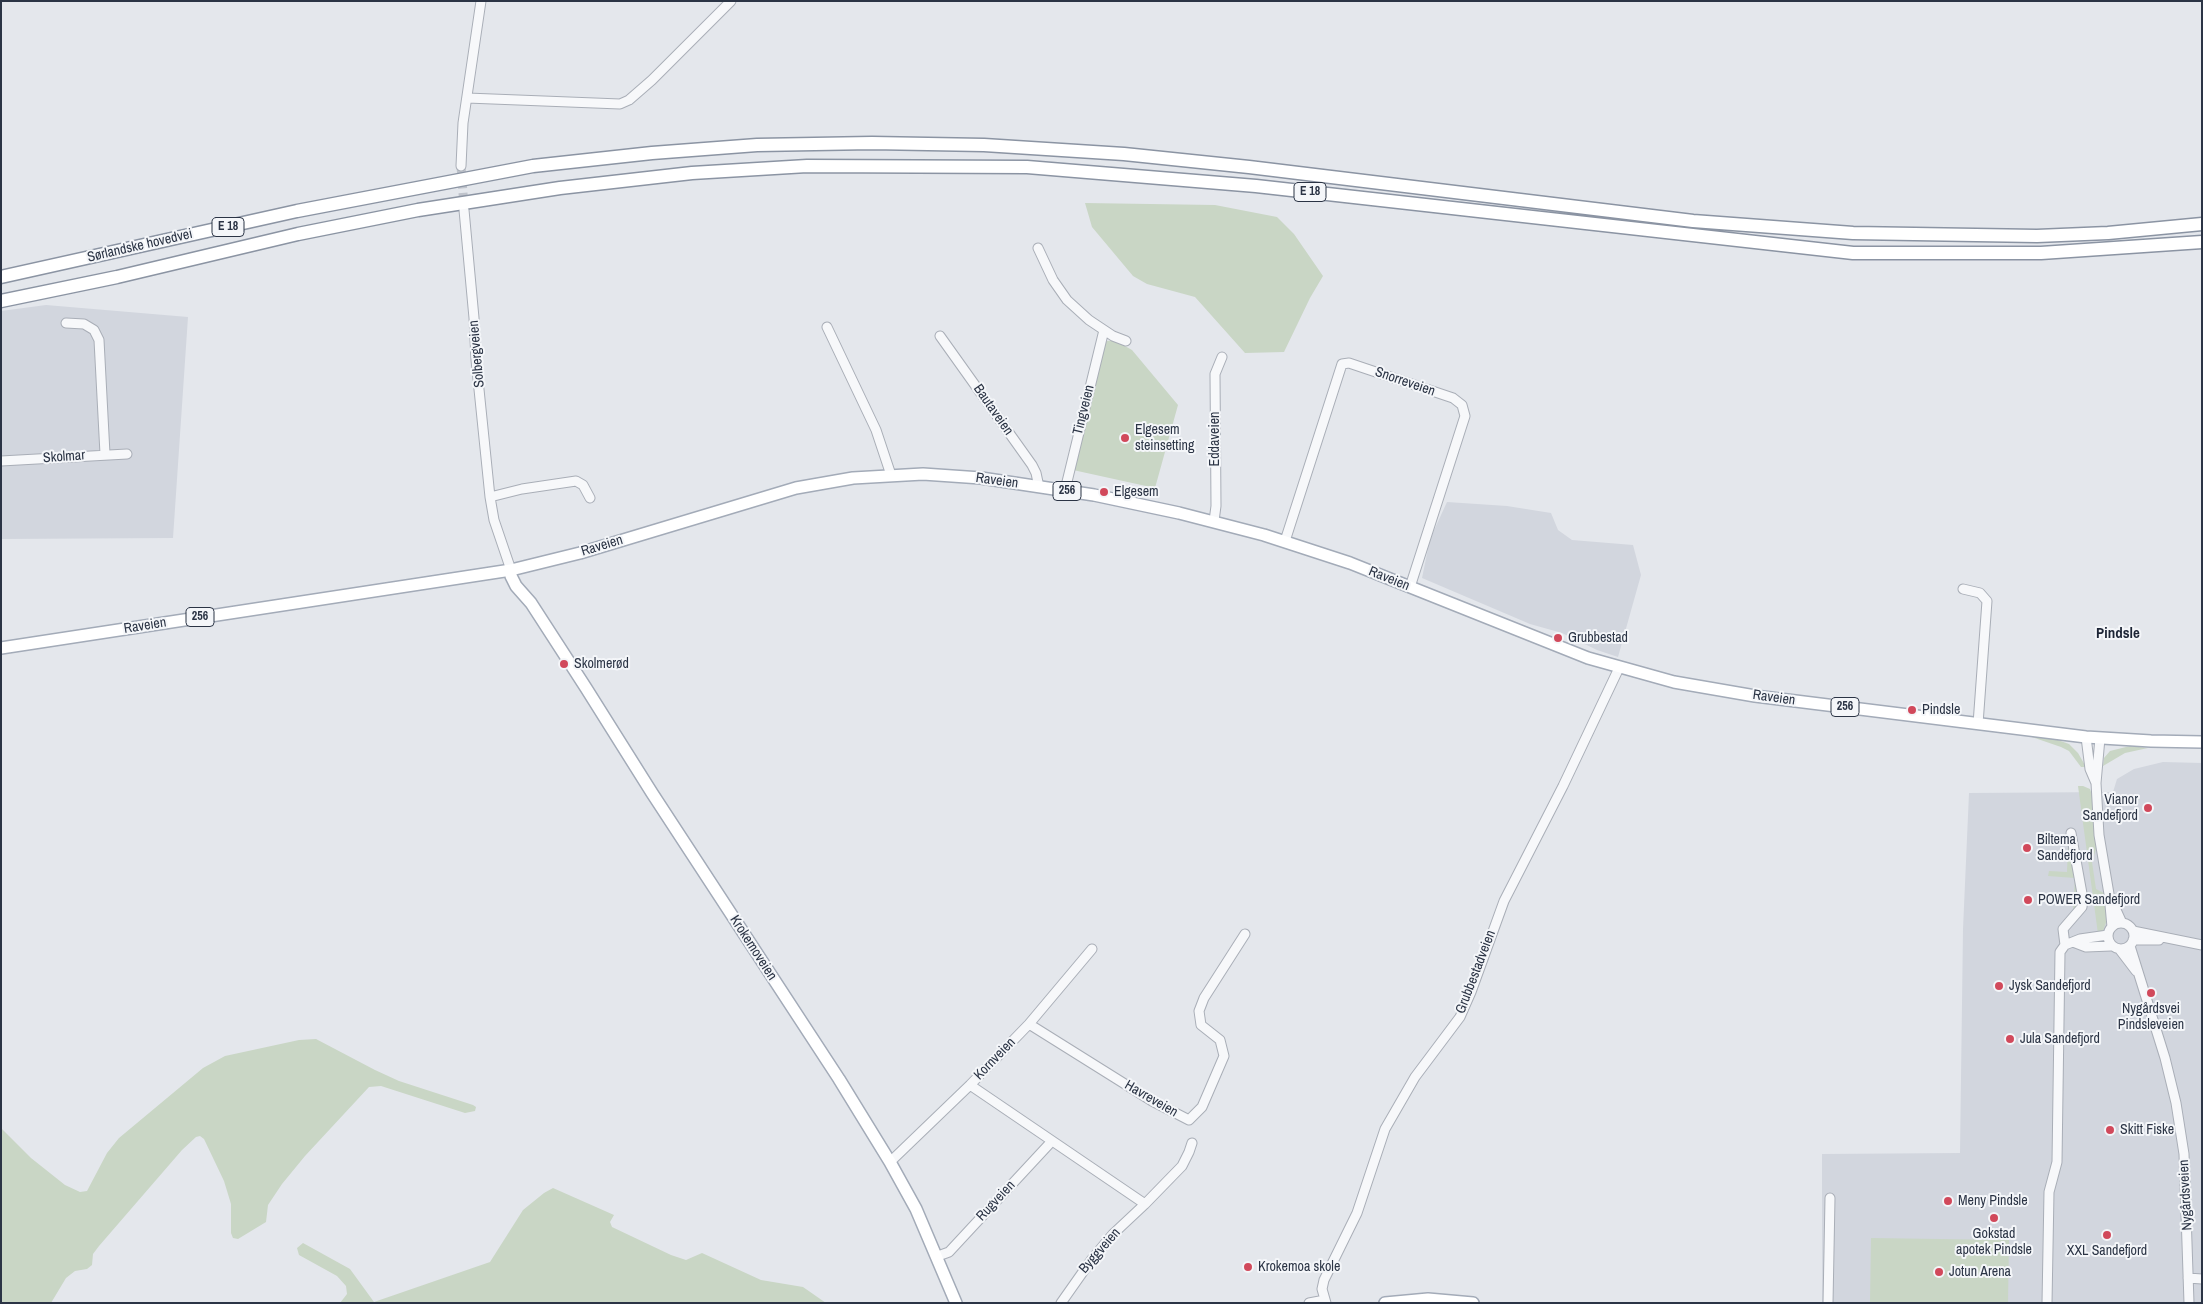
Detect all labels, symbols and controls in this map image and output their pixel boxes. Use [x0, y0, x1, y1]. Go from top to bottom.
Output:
road number: E 18 [1294, 182, 1326, 202]
road number: E 18 [212, 218, 244, 236]
street label: Sørlandske hovedvei [86, 226, 194, 266]
street label: Solbergveien [466, 320, 488, 388]
street label: Snorreveien [1373, 364, 1437, 400]
street label: Bautaveien [969, 381, 1017, 439]
street label: Tingveien [1070, 383, 1098, 437]
street label: Eddaveien [1207, 412, 1223, 466]
place label: Elgesem steinsetting [1135, 422, 1194, 454]
marker: Elgesem steinsetting [1119, 432, 1131, 444]
street label: Skolmar [42, 447, 86, 467]
street label: Raveien [975, 470, 1019, 492]
road number: 256 [1053, 482, 1081, 501]
place label: Elgesem [1114, 484, 1159, 500]
marker: Elgesem [1098, 486, 1110, 498]
street label: Raveien [579, 532, 625, 560]
street label: Raveien [1366, 563, 1412, 595]
road number: 256 [186, 608, 214, 626]
street label: Raveien [123, 614, 167, 638]
district label: Pindsle [2096, 625, 2140, 643]
place label: Grubbestad [1568, 630, 1628, 646]
marker: Grubbestad [1552, 632, 1564, 644]
place label: Skolmerød [574, 656, 629, 672]
marker: Skolmerød [558, 658, 570, 670]
street label: Raveien [1752, 687, 1796, 709]
road number: 256 [1831, 698, 1859, 716]
place label: Pindsle [1922, 702, 1960, 718]
marker: Pindsle [1906, 704, 1918, 716]
place label: Vianor Sandefjord [2082, 792, 2138, 824]
marker: Vianor Sandefjord [2142, 802, 2154, 814]
place label: Biltema Sandefjord [2037, 832, 2093, 864]
marker: Biltema Sandefjord [2021, 842, 2033, 854]
place label: POWER Sandefjord [2038, 892, 2140, 908]
marker: POWER Sandefjord [2022, 894, 2034, 906]
street label: Krokemoveien [726, 912, 780, 984]
street label: Grubbestadveien [1452, 928, 1500, 1016]
place label: Jysk Sandefjord [2009, 978, 2091, 994]
marker: Jysk Sandefjord [1993, 980, 2005, 992]
marker: Nygårdsvei Pindsleveien [2145, 987, 2157, 999]
place label: Nygårdsvei Pindsleveien [2118, 1001, 2184, 1034]
place label: Jula Sandefjord [2020, 1031, 2100, 1047]
marker: Jula Sandefjord [2004, 1033, 2016, 1045]
street label: Kornveien [971, 1034, 1019, 1084]
street label: Havreveien [1121, 1077, 1181, 1121]
place label: Skitt Fiske [2120, 1122, 2174, 1138]
marker: Skitt Fiske [2104, 1124, 2116, 1136]
street label: Nygårdsveien [2176, 1159, 2196, 1231]
street label: Rugveien [973, 1177, 1019, 1225]
place label: Meny Pindsle [1958, 1193, 2028, 1209]
marker: Meny Pindsle [1942, 1195, 1954, 1207]
marker: Gokstad apotek Pindsle [1988, 1212, 2000, 1224]
street label: Byggveien [1076, 1225, 1124, 1277]
place label: Gokstad apotek Pindsle [1956, 1226, 2032, 1258]
marker: XXL Sandefjord [2101, 1229, 2113, 1241]
place label: XXL Sandefjord [2067, 1243, 2147, 1259]
place label: Krokemoa skole [1258, 1259, 1340, 1275]
marker: Krokemoa skole [1242, 1261, 1254, 1273]
place label: Jotun Arena [1949, 1264, 2011, 1280]
marker: Jotun Arena [1933, 1266, 1945, 1278]

